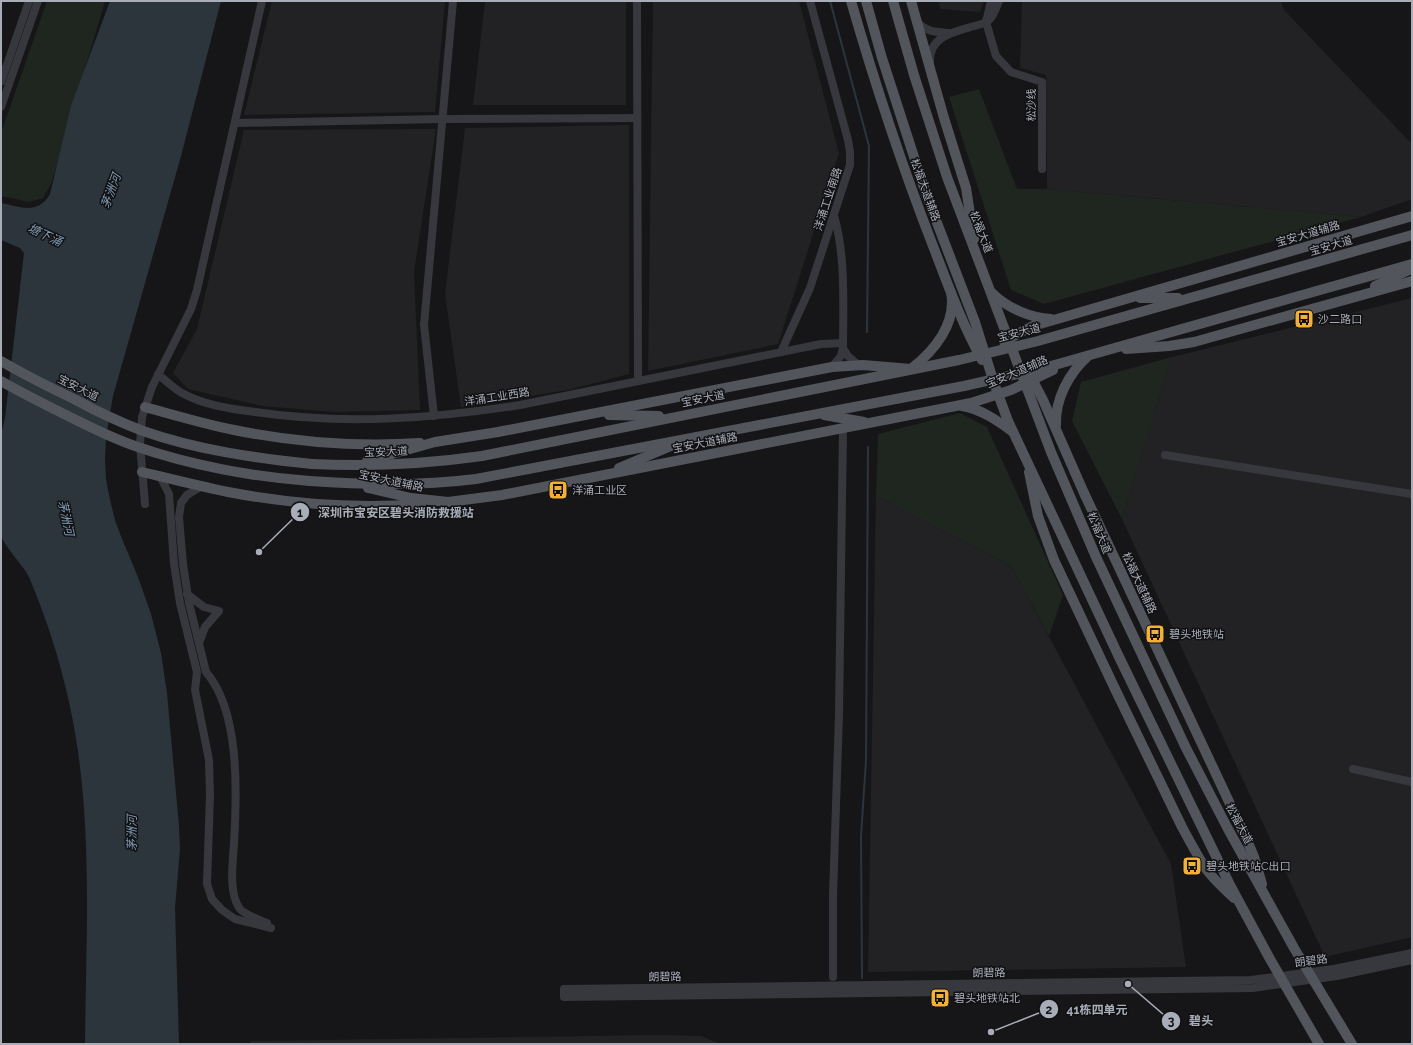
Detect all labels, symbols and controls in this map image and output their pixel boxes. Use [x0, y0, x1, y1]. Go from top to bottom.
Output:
street label: 松沙线 [1025, 89, 1038, 122]
street label: 松福大道辅路 [908, 157, 942, 223]
street label: 洋涌工业南路 [812, 166, 844, 232]
water label: 茅洲河 [98, 170, 124, 210]
street label: 松福大道 [967, 209, 995, 255]
street label: 宝安大道辅路 [1274, 219, 1342, 249]
water label: 塘下涌 [26, 221, 66, 250]
street label: 宝安大道 [1308, 234, 1354, 258]
bus stop icon: 沙二路口 [1293, 308, 1315, 330]
place label: 沙二路口 [1318, 313, 1362, 326]
street label: 宝安大道 [996, 321, 1042, 345]
street label: 宝安大道辅路 [984, 353, 1050, 391]
street label: 宝安大道 [55, 372, 101, 404]
street label: 洋涌工业西路 [463, 385, 531, 409]
street label: 宝安大道 [680, 388, 726, 410]
street label: 宝安大道辅路 [671, 430, 739, 456]
street label: 宝安大道 [364, 445, 408, 459]
street label: 宝安大道辅路 [357, 468, 425, 494]
bus stop icon: 洋涌工业区 [547, 479, 569, 501]
place label: 洋涌工业区 [572, 484, 627, 497]
water label: 茅洲河 [55, 499, 77, 539]
callout: 深圳市宝安区碧头消防救援站 [290, 500, 482, 524]
text: 1 [297, 506, 303, 520]
text: 深圳市宝安区碧头消防救援站 [318, 506, 474, 520]
street label: 松福大道 [1084, 510, 1114, 556]
street label: 松福大道辅路 [1119, 550, 1159, 616]
bus stop icon: 碧头地铁站 [1144, 623, 1166, 645]
place label: 碧头地铁站 [1169, 628, 1224, 641]
street label: 松福大道 [1223, 802, 1255, 846]
water label: 茅洲河 [125, 813, 139, 851]
bus stop icon: 碧头地铁站C出口 [1181, 855, 1203, 877]
place label: 碧头地铁站C出口 [1206, 860, 1291, 873]
street label: 朗碧路 [1294, 952, 1328, 970]
street label: 朗碧路 [972, 966, 1006, 980]
street label: 朗碧路 [648, 970, 682, 984]
bus stop icon: 碧头地铁站北 [929, 987, 951, 1009]
place label: 碧头地铁站北 [954, 992, 1020, 1005]
callout: 41栋四单元 [1039, 997, 1136, 1021]
text: 2 [1046, 1003, 1053, 1017]
text: 41栋四单元 [1067, 1003, 1127, 1017]
callout: 碧头 [1161, 1009, 1221, 1033]
text: 3 [1168, 1014, 1175, 1028]
text: 碧头 [1189, 1014, 1213, 1028]

